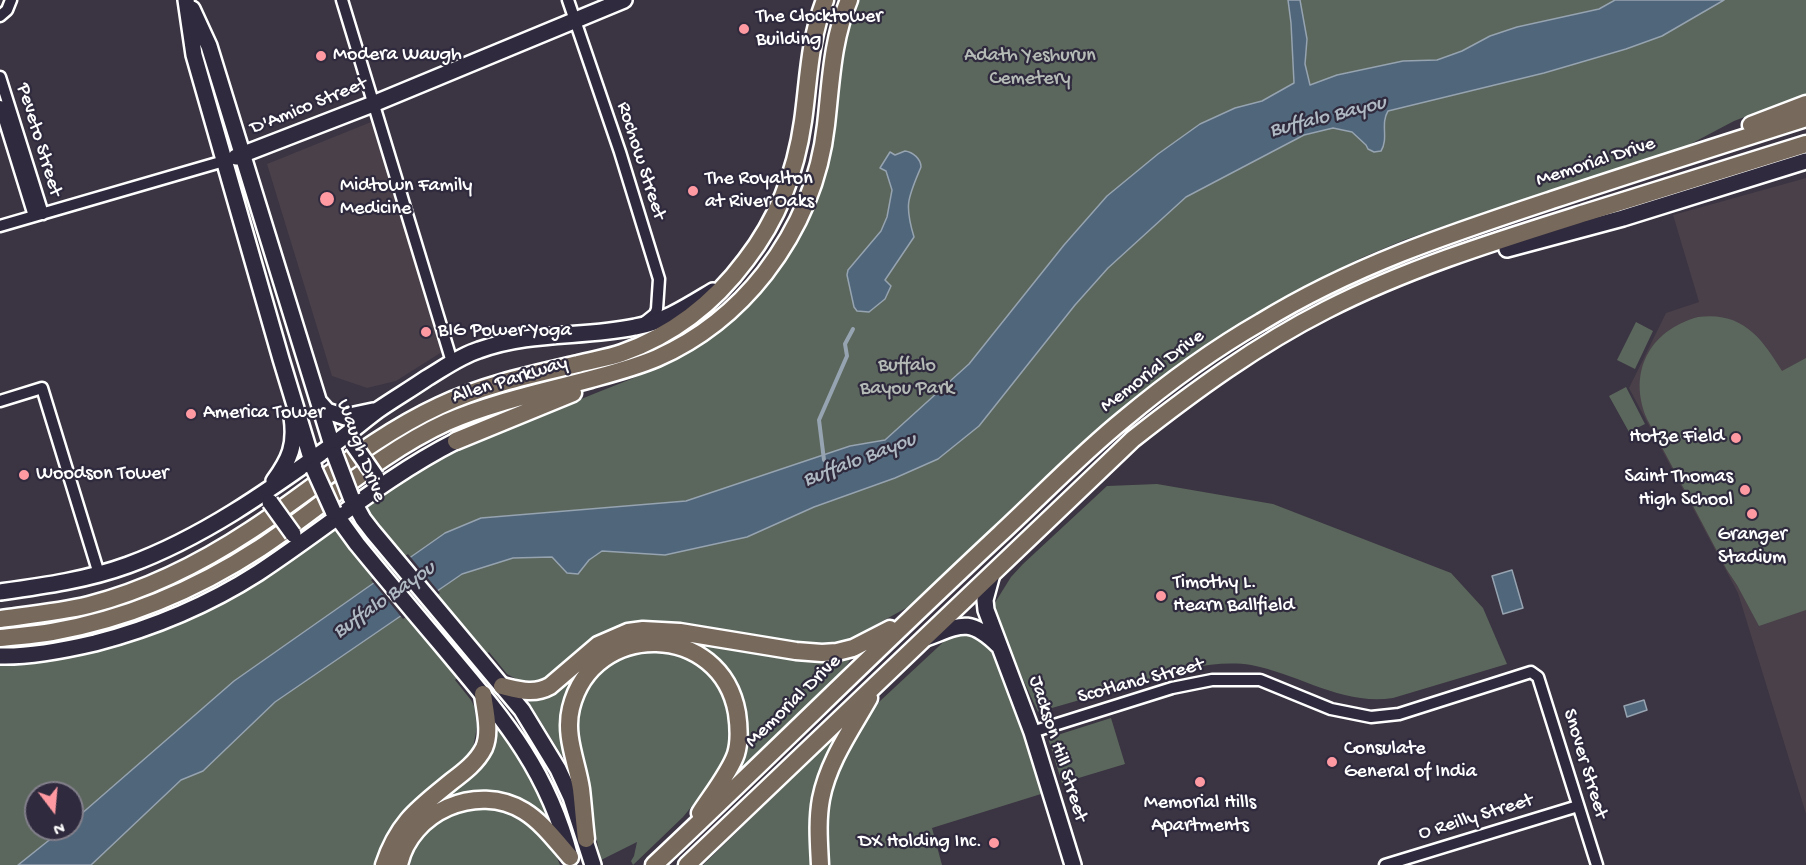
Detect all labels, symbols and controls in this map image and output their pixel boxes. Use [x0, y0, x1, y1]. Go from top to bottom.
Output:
place label: The Clocktower Building [756, 6, 882, 53]
marker: The Clocktower Building [737, 22, 751, 36]
place label: Modera Waugh [333, 44, 462, 68]
park label: Adath Yeshurun Cemetery [964, 45, 1096, 92]
marker: Modera Waugh [314, 49, 328, 63]
street label: D'Amico Street [247, 73, 371, 141]
street label: Peveto Street [9, 80, 67, 200]
water label: Buffalo Bayou [1267, 91, 1389, 145]
street label: Rochow Street [610, 99, 670, 223]
street label: Memorial Drive [1533, 132, 1659, 194]
place label: The Royalton at River Oaks [705, 168, 814, 215]
place label: Midtown Family Medicine [340, 175, 472, 222]
marker: The Royalton at River Oaks [686, 184, 700, 198]
marker: Midtown Family Medicine [318, 190, 336, 208]
place label: BIG Power Yoga [438, 320, 572, 344]
marker: BIG Power Yoga [419, 325, 433, 339]
street label: Memorial Drive [1096, 325, 1210, 419]
street label: Allen Parkway [449, 352, 571, 410]
park label: Buffalo Bayou Park [860, 355, 954, 402]
street label: Waugh Drive [329, 396, 391, 506]
place label: America Tower [203, 402, 324, 426]
marker: America Tower [184, 407, 198, 421]
place label: Hotze Field [1629, 426, 1724, 450]
water label: Buffalo Bayou [800, 428, 920, 494]
marker: Hotze Field [1729, 431, 1743, 445]
place label: Woodson Tower [36, 463, 168, 487]
place label: Saint Thomas High School [1624, 466, 1733, 513]
marker: Woodson Tower [17, 468, 31, 482]
marker: Saint Thomas High School [1738, 483, 1752, 497]
marker: Granger Stadium [1745, 507, 1759, 521]
place label: Granger Stadium [1717, 524, 1787, 571]
water label: Buffalo Bayou [329, 557, 441, 645]
place label: Timothy L. Hearn Ballfield [1173, 572, 1294, 619]
marker: Timothy L. Hearn Ballfield [1154, 589, 1168, 603]
street label: Memorial Drive [741, 650, 847, 754]
street label: Scotland Street [1075, 654, 1207, 710]
street label: Jackson Hill Street [1022, 673, 1092, 825]
street label: Snover Street [1556, 706, 1612, 822]
place label: Consulate General of India [1344, 738, 1477, 785]
marker: Consulate General of India [1325, 755, 1339, 769]
marker: Memorial Hills Apartments [1193, 775, 1207, 789]
north arrow [24, 781, 84, 841]
street label: O Reilly Street [1416, 789, 1536, 847]
place label: Memorial Hills Apartments [1144, 792, 1256, 839]
text: N [51, 816, 66, 837]
place label: DX Holding Inc. [858, 831, 982, 855]
marker: DX Holding Inc. [987, 836, 1001, 850]

